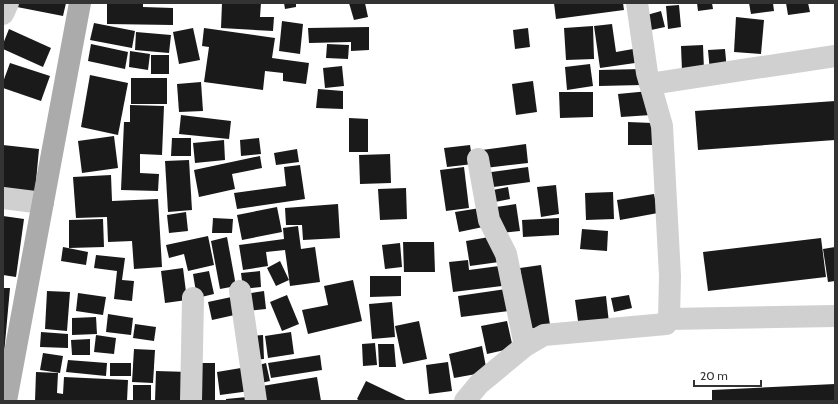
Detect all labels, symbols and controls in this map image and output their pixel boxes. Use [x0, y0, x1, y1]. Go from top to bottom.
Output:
scale bar [694, 362, 761, 388]
text: 20 m [700, 368, 728, 383]

